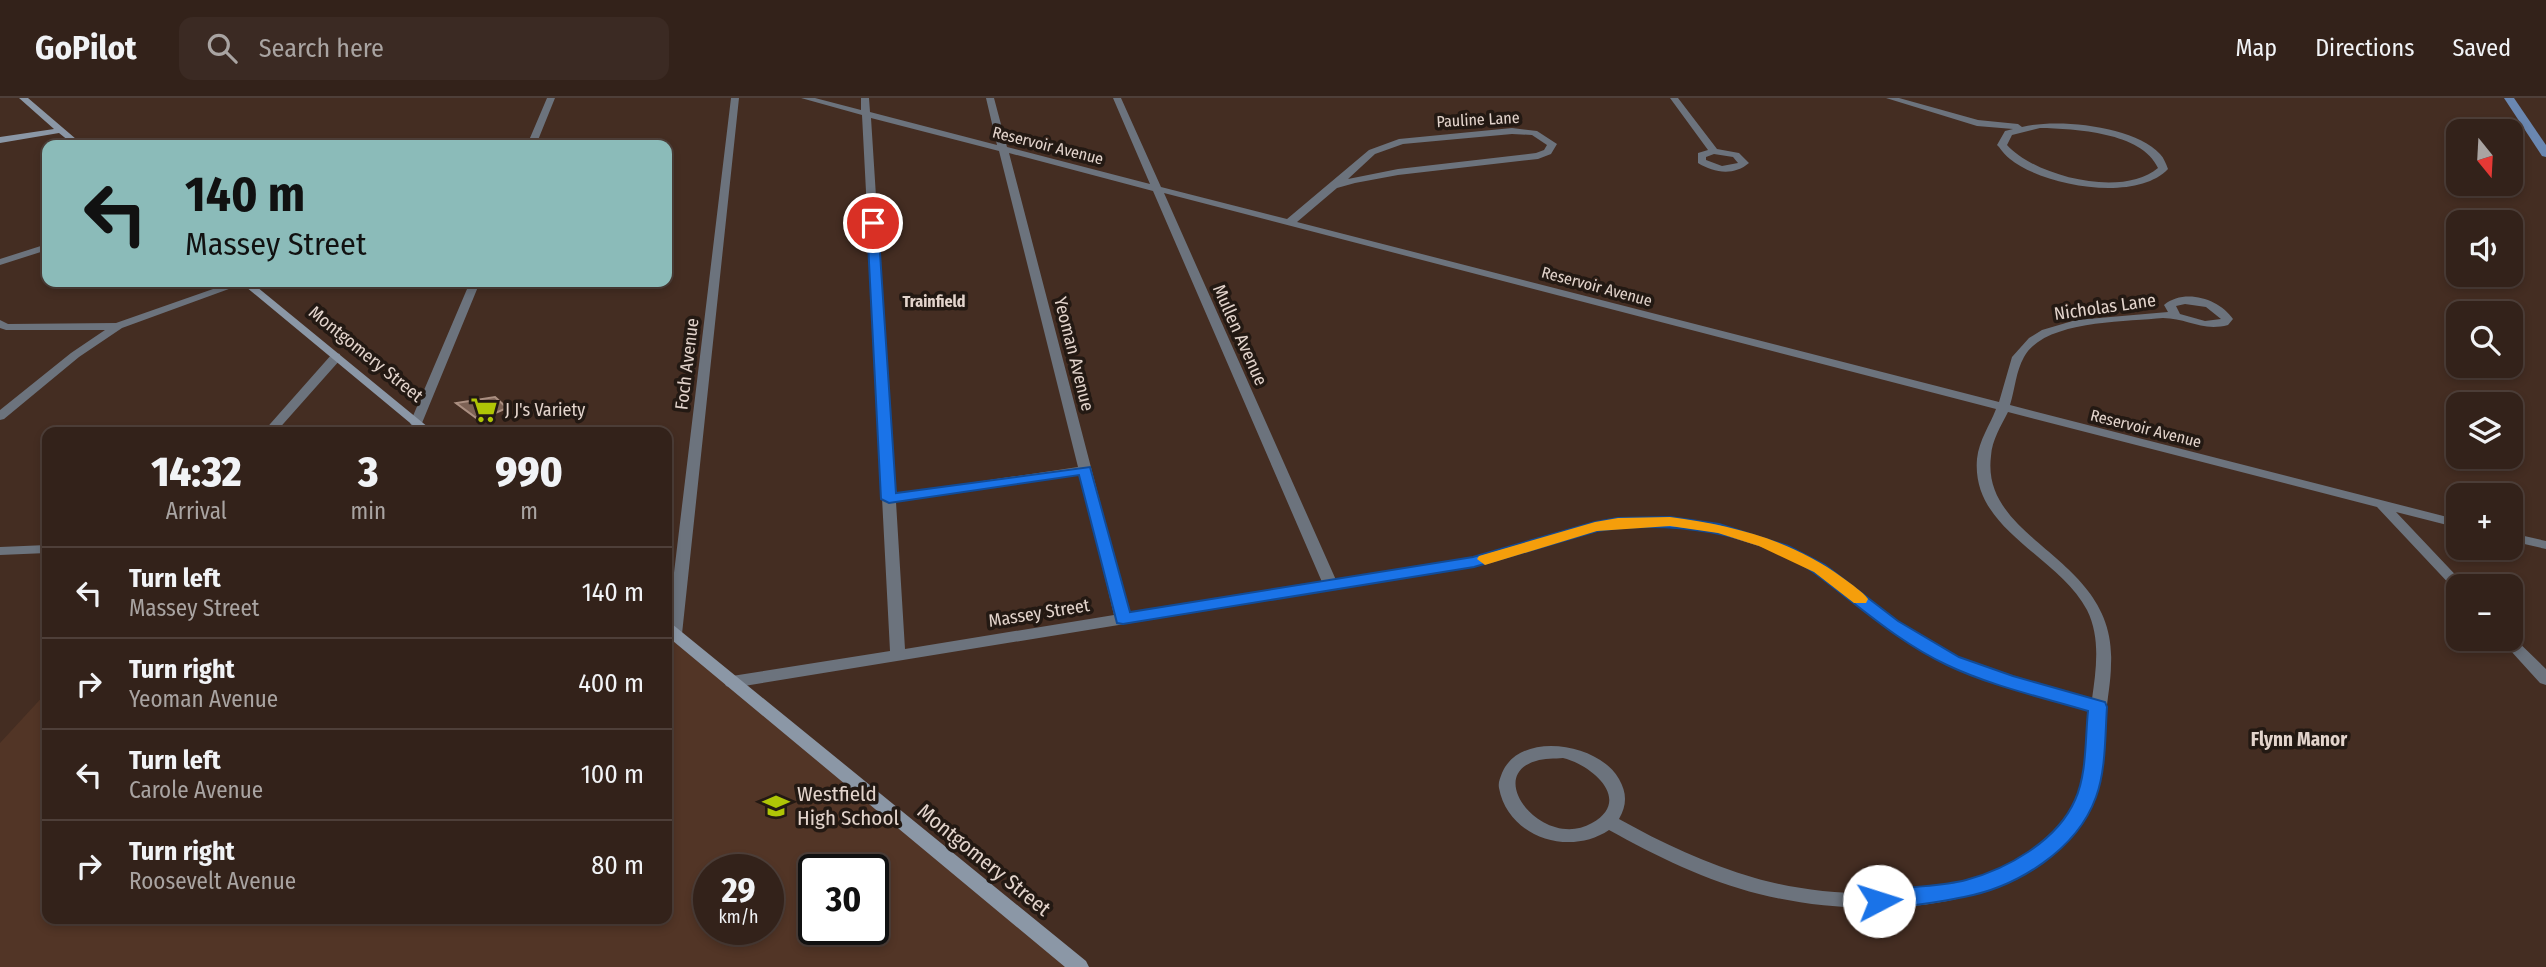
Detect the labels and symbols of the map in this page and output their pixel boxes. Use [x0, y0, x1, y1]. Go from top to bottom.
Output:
street label: Pauline Lane [1436, 108, 1520, 131]
north arrow [2446, 119, 2524, 196]
street label: Reservoir Avenue [990, 123, 1105, 168]
pin [843, 193, 903, 253]
street label: Reservoir Avenue [1540, 263, 1654, 310]
street label: Mullen Avenue [1208, 281, 1272, 389]
street label: Nicholas Lane [2053, 289, 2157, 325]
district label: Trainfield [902, 292, 966, 311]
street label: Yeoman Avenue [1049, 295, 1099, 413]
street label: Montgomery Street [304, 301, 428, 407]
street label: Foch Avenue [670, 317, 704, 411]
supermarket icon: J J's Variety [469, 395, 499, 425]
place label: J J's Variety [505, 399, 585, 421]
street label: Reservoir Avenue [2088, 406, 2203, 451]
street label: Massey Street [987, 594, 1091, 632]
district label: Flynn Manor [2251, 728, 2348, 751]
place label: Westfield High School [797, 781, 899, 831]
school or university icon: Westfield High School [761, 791, 791, 821]
street label: Montgomery Street [912, 798, 1056, 922]
speed limit sign: 30 [798, 854, 889, 945]
position arrow [1842, 864, 1916, 938]

